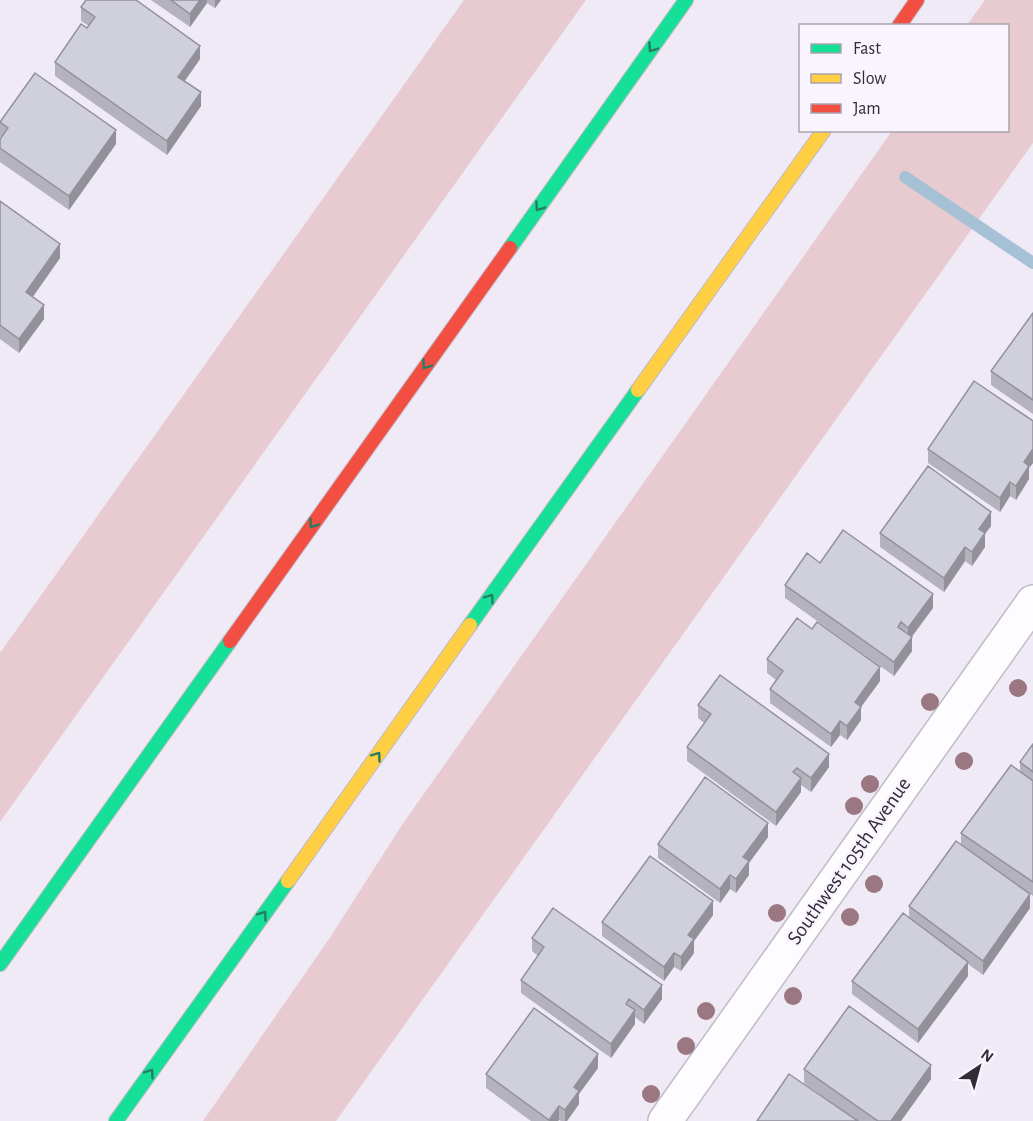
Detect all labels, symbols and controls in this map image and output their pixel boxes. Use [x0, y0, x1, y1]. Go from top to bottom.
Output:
legend [799, 24, 1009, 132]
text: Fast [853, 40, 881, 58]
one-way arrow [648, 41, 659, 52]
text: Slow [853, 70, 886, 88]
text: Jam [853, 100, 881, 118]
one-way arrow [535, 200, 546, 211]
one-way arrow [422, 359, 433, 370]
one-way arrow [309, 518, 320, 529]
one-way arrow [483, 593, 494, 604]
one-way arrow [370, 752, 381, 763]
street label: Southwest 105th Avenue [783, 774, 915, 948]
one-way arrow [256, 910, 267, 921]
north arrow [949, 1037, 1009, 1097]
text: N [978, 1046, 996, 1065]
one-way arrow [143, 1069, 154, 1080]

